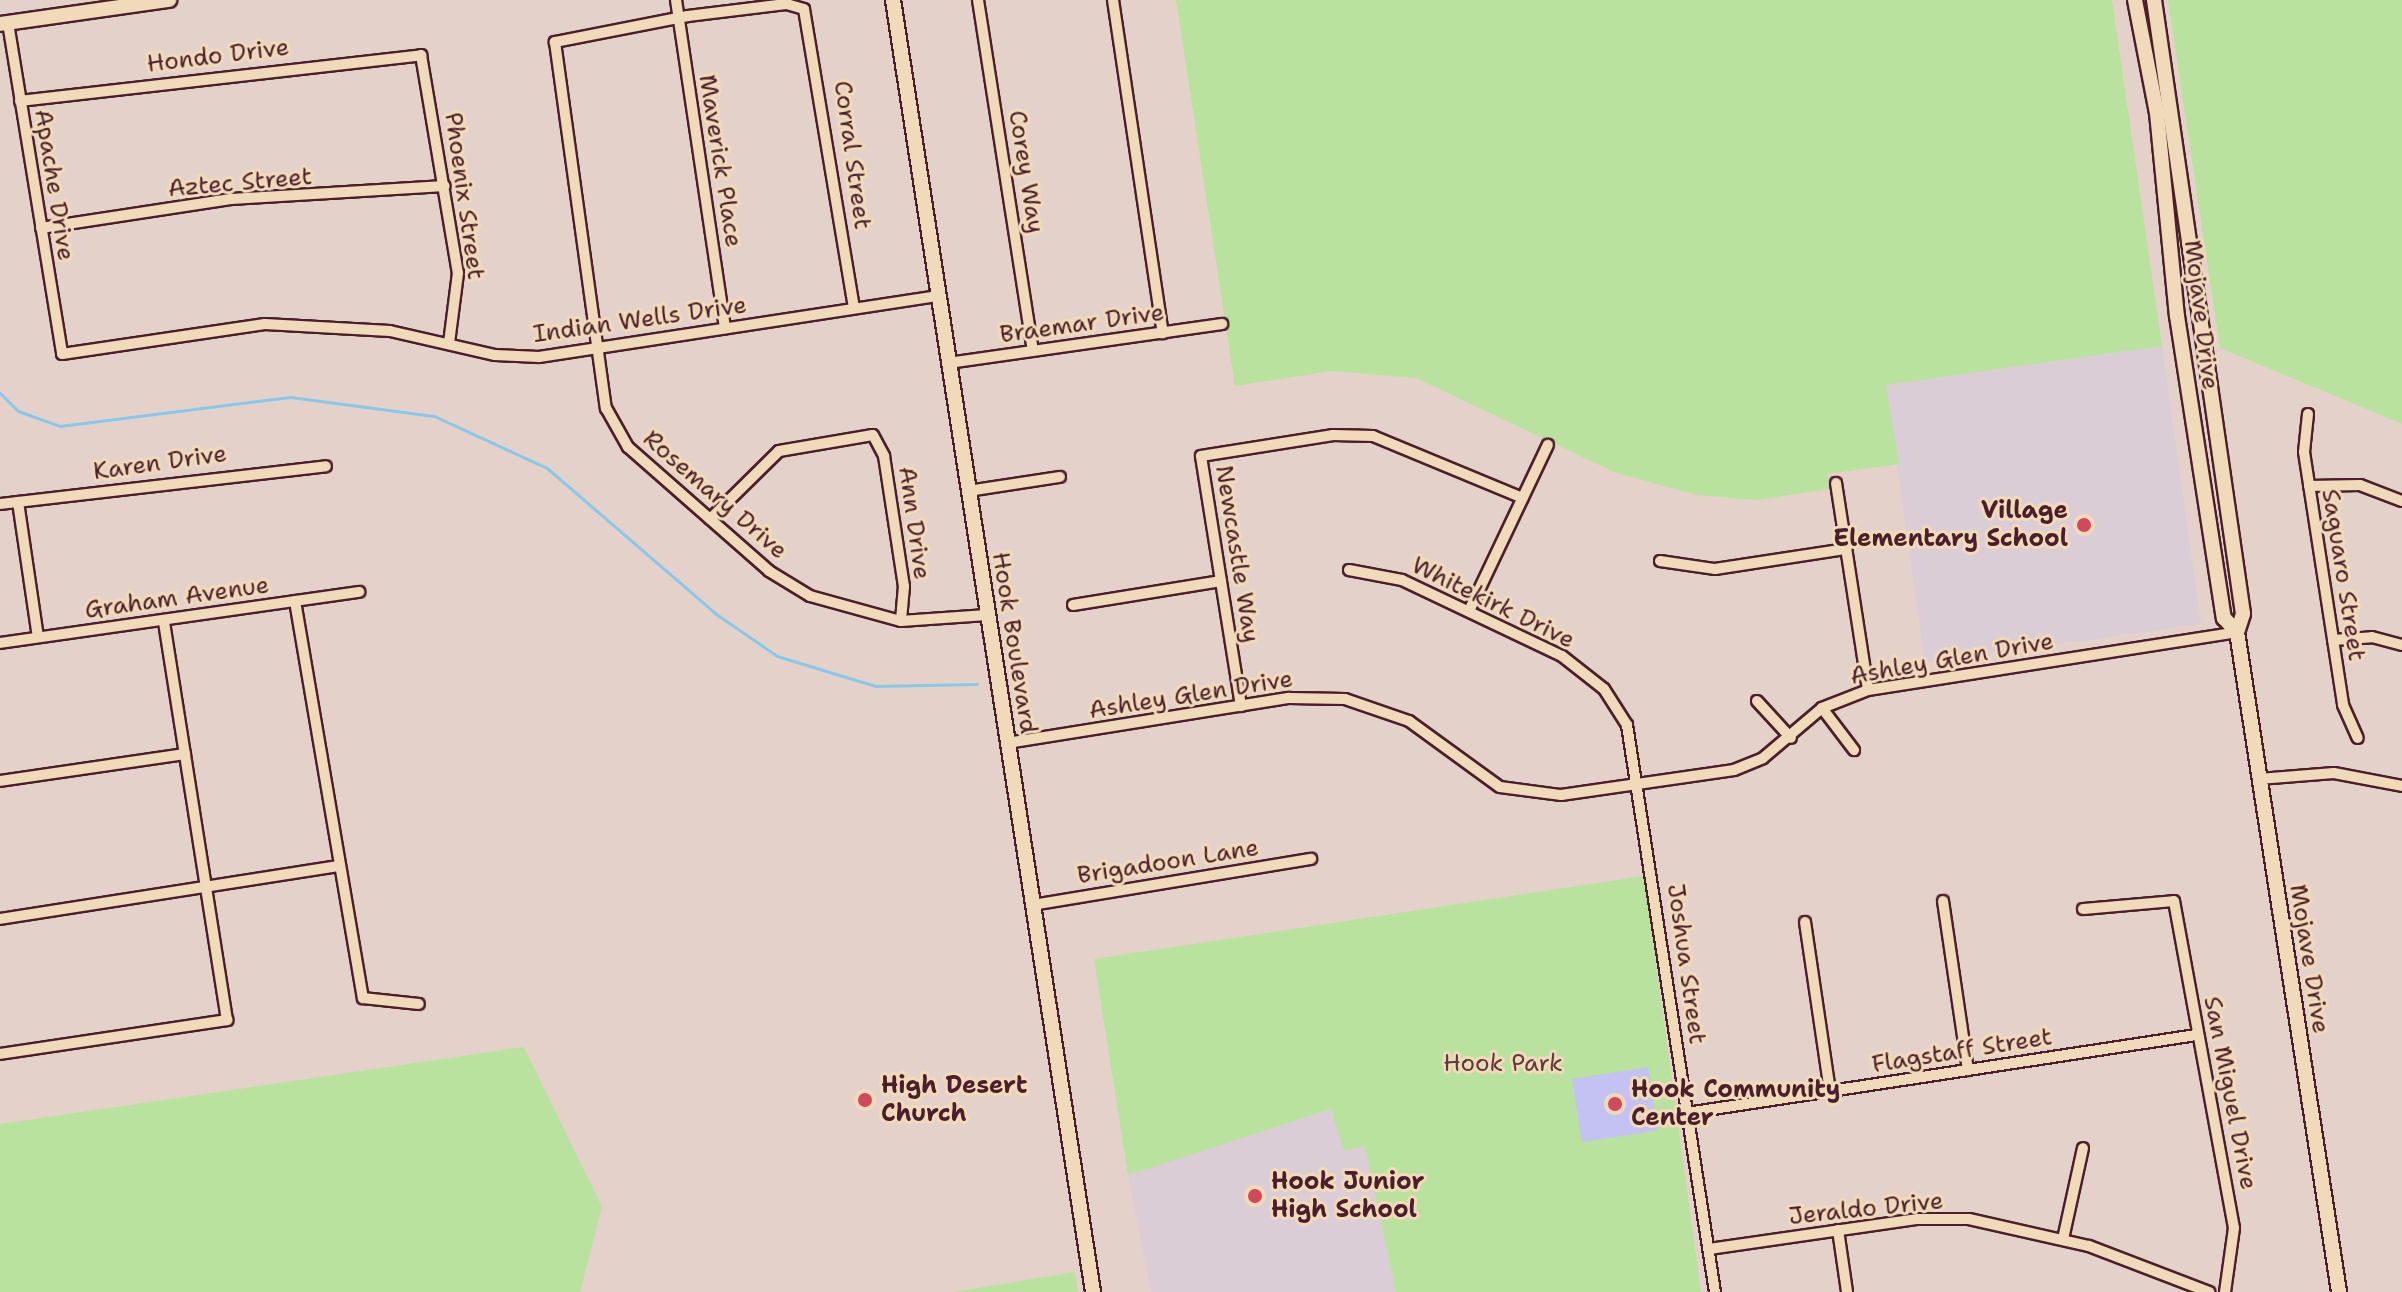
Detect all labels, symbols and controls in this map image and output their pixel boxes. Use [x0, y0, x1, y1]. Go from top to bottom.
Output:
street label: Hondo Drive [145, 33, 291, 79]
street label: Maverick Place [692, 73, 748, 249]
street label: Corral Street [827, 79, 877, 231]
street label: Apache Drive [28, 107, 80, 263]
street label: Corey Way [1002, 108, 1050, 236]
street label: Phoenix Street [438, 111, 490, 281]
street label: Aztec Street [167, 162, 313, 204]
street label: Mojave Drive [2178, 238, 2224, 392]
street label: Indian Wells Drive [531, 291, 749, 349]
street label: Braemar Drive [998, 298, 1166, 350]
street label: Rosemary Drive [637, 425, 793, 565]
street label: Karen Drive [91, 439, 229, 487]
street label: Newcastle Way [1209, 463, 1265, 645]
street label: Ann Drive [892, 465, 936, 581]
street label: Saguaro Street [2315, 487, 2371, 663]
place label: Village Elementary School [1833, 497, 2068, 553]
marker: Village Elementary School [2075, 516, 2093, 534]
street label: Hook Boulevard [985, 550, 1043, 736]
street label: Whitekirk Drive [1407, 551, 1579, 655]
street label: Graham Avenue [83, 571, 271, 625]
street label: Ashley Glen Drive [1848, 627, 2056, 691]
street label: Ashley Glen Drive [1087, 665, 1295, 725]
street label: Brigadoon Lane [1075, 833, 1261, 891]
street label: Joshua Street [1660, 882, 1712, 1046]
street label: Mojave Drive [2283, 882, 2335, 1036]
street label: San Miguel Drive [2197, 994, 2263, 1192]
street label: Flagstaff Street [1870, 1023, 2054, 1079]
park label: Hook Park [1443, 1050, 1563, 1078]
place label: High Desert Church [881, 1072, 1027, 1128]
place label: Hook Community Center [1631, 1076, 1840, 1132]
marker: High Desert Church [856, 1091, 874, 1109]
marker: Hook Community Center [1606, 1095, 1624, 1113]
place label: Hook Junior High School [1271, 1168, 1424, 1224]
marker: Hook Junior High School [1246, 1187, 1264, 1205]
street label: Jeraldo Drive [1787, 1187, 1945, 1231]

